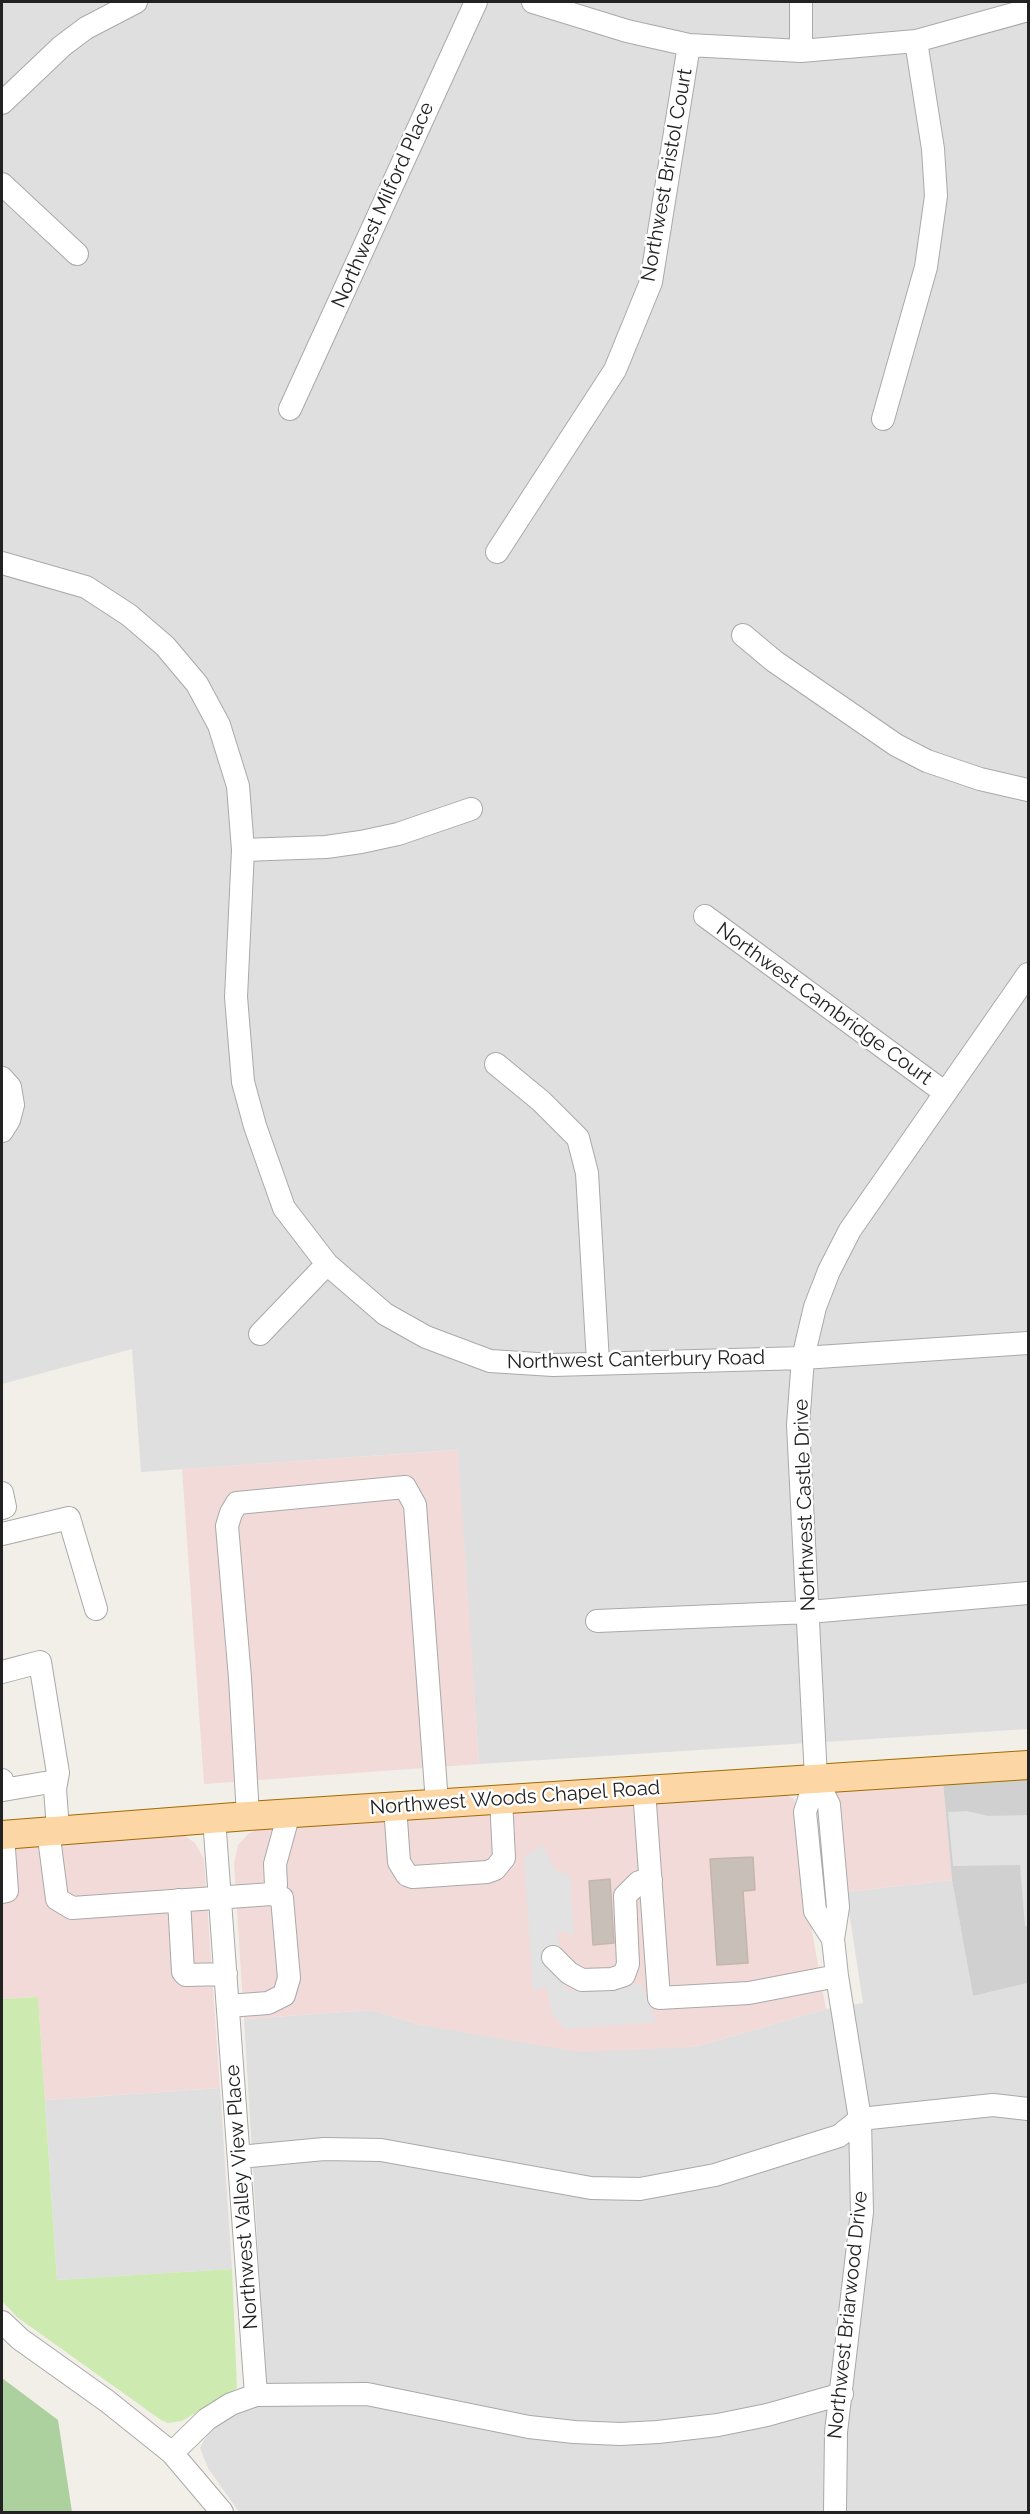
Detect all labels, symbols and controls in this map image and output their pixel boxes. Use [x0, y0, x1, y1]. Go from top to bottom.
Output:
street label: Northwest Bristol Court [636, 67, 698, 283]
street label: Northwest Milford Place [327, 98, 439, 312]
street label: Northwest Cambridge Court [711, 918, 937, 1090]
street label: Northwest Canterbury Road [507, 1346, 765, 1374]
street label: Northwest Castle Drive [789, 1398, 821, 1612]
street label: Northwest Woods Chapel Road [369, 1776, 661, 1820]
street label: Northwest Valley View Place [221, 2064, 263, 2330]
street label: Northwest Briarwood Drive [823, 2190, 873, 2440]

